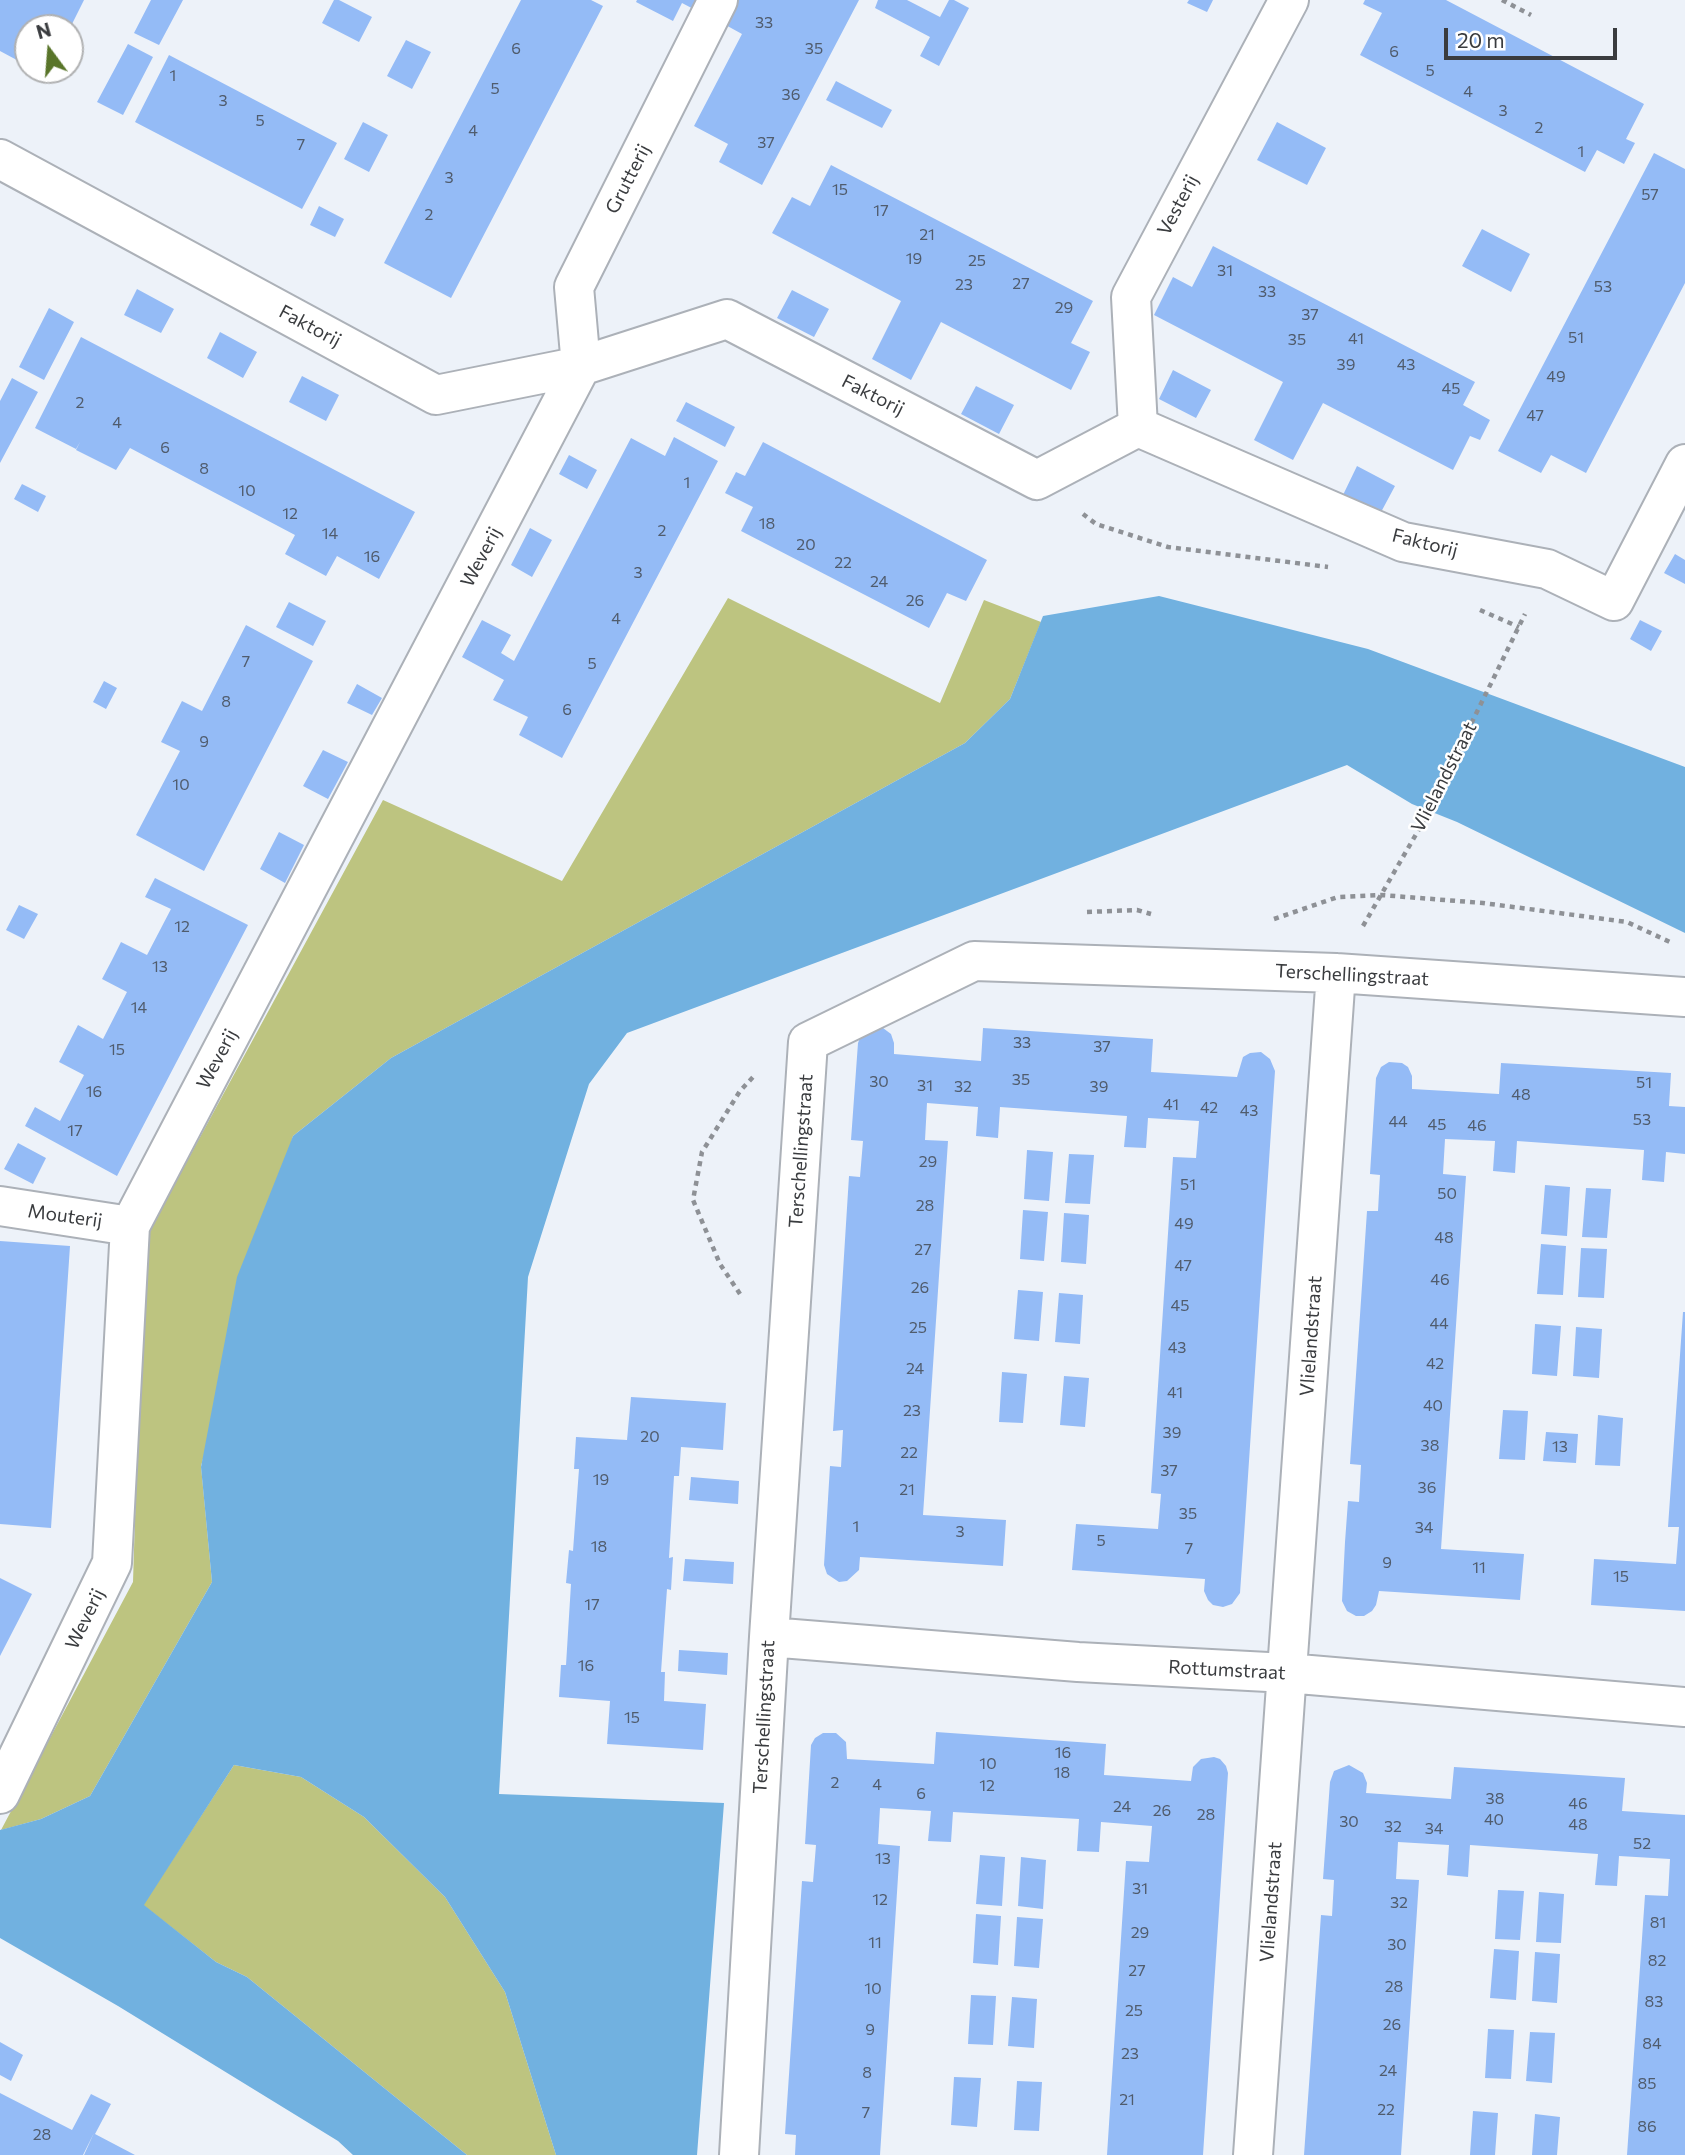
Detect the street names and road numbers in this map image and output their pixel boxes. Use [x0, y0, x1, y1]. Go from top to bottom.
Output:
street label: Grutterij [601, 140, 655, 218]
street label: Vesterij [1153, 171, 1203, 239]
street label: Faktorij [275, 300, 345, 352]
street label: Faktorij [838, 370, 908, 420]
street label: Weverij [456, 523, 506, 591]
street label: Faktorij [1390, 524, 1460, 562]
street label: Vlielandstraat [1406, 718, 1482, 836]
street label: Terschellingstraat [1274, 960, 1430, 990]
street label: Weverij [192, 1025, 242, 1093]
street label: Terschellingstraat [784, 1073, 818, 1229]
street label: Mouterij [26, 1199, 104, 1233]
street label: Vlielandstraat [1295, 1275, 1327, 1397]
street label: Weverij [61, 1585, 109, 1653]
street label: Terschellingstraat [749, 1639, 779, 1795]
street label: Rottumstraat [1168, 1656, 1286, 1684]
street label: Vlielandstraat [1255, 1841, 1287, 1963]

